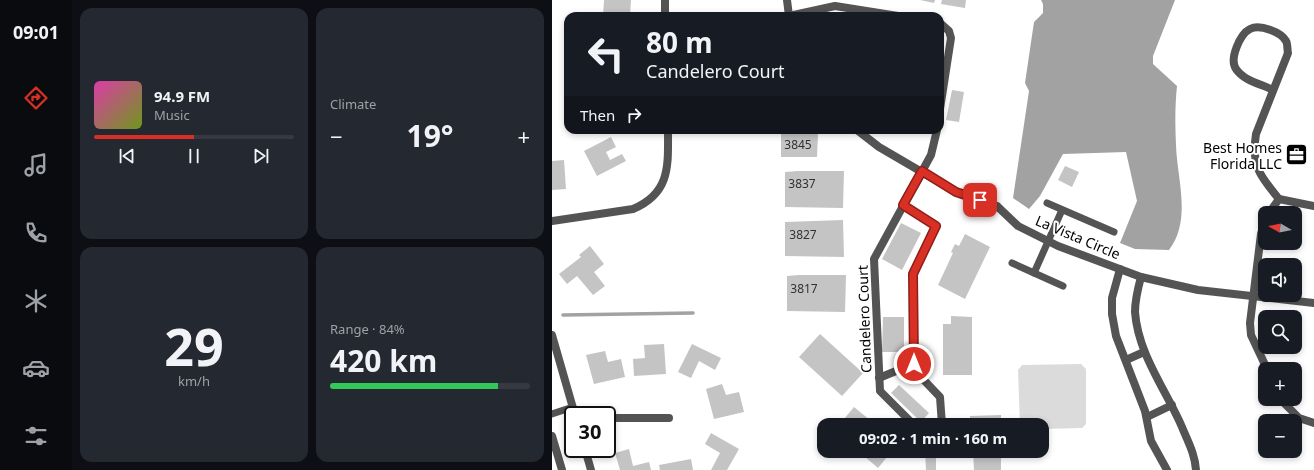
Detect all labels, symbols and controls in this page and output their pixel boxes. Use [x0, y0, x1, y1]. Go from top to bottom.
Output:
text: 09:01 [13, 20, 59, 44]
text: 80 m [646, 23, 713, 61]
icon: left [580, 28, 632, 80]
text: Candelero Court [646, 59, 785, 83]
icon: directions [22, 84, 50, 112]
text: 94.9 FM [154, 86, 210, 106]
text: Climate [330, 95, 376, 113]
icon: right [623, 104, 645, 126]
text: Then [580, 105, 615, 125]
text: Music [154, 106, 190, 124]
text: 19° [406, 115, 454, 156]
text: − [330, 121, 343, 151]
text: + [517, 121, 530, 151]
house number: 3845 [784, 136, 812, 153]
place label: Best Homes Florida LLC [1203, 138, 1282, 173]
office icon: Best Homes Florida LLC [1284, 142, 1310, 168]
icon: previous [116, 145, 138, 167]
icon: pause [183, 145, 205, 167]
icon: next [250, 145, 272, 167]
icon: music [22, 151, 50, 179]
house number: 3837 [788, 175, 816, 192]
pin [963, 183, 997, 217]
icon: arrive [969, 189, 991, 211]
north arrow [1258, 206, 1302, 250]
map controls [1258, 206, 1302, 458]
street label: La Vista Circle [1033, 211, 1123, 263]
icon: phone [22, 219, 50, 247]
house number: 3827 [789, 226, 817, 243]
button: sound [1258, 258, 1302, 302]
street label: Candelero Court [853, 265, 875, 373]
house number: 3817 [790, 280, 818, 297]
icon: climate [22, 287, 50, 315]
text: 29 [164, 310, 224, 381]
button: search [1258, 310, 1302, 354]
text: Range · 84% [330, 320, 405, 338]
text: 420 km [330, 340, 437, 381]
position arrow [893, 343, 935, 385]
icon: car [22, 354, 50, 382]
button: + [1258, 362, 1302, 406]
text: km/h [178, 372, 210, 390]
speed limit sign: 30 [564, 406, 616, 458]
button: − [1258, 414, 1302, 458]
icon: filters [22, 422, 50, 450]
text: 09:02 · 1 min · 160 m [859, 428, 1007, 448]

